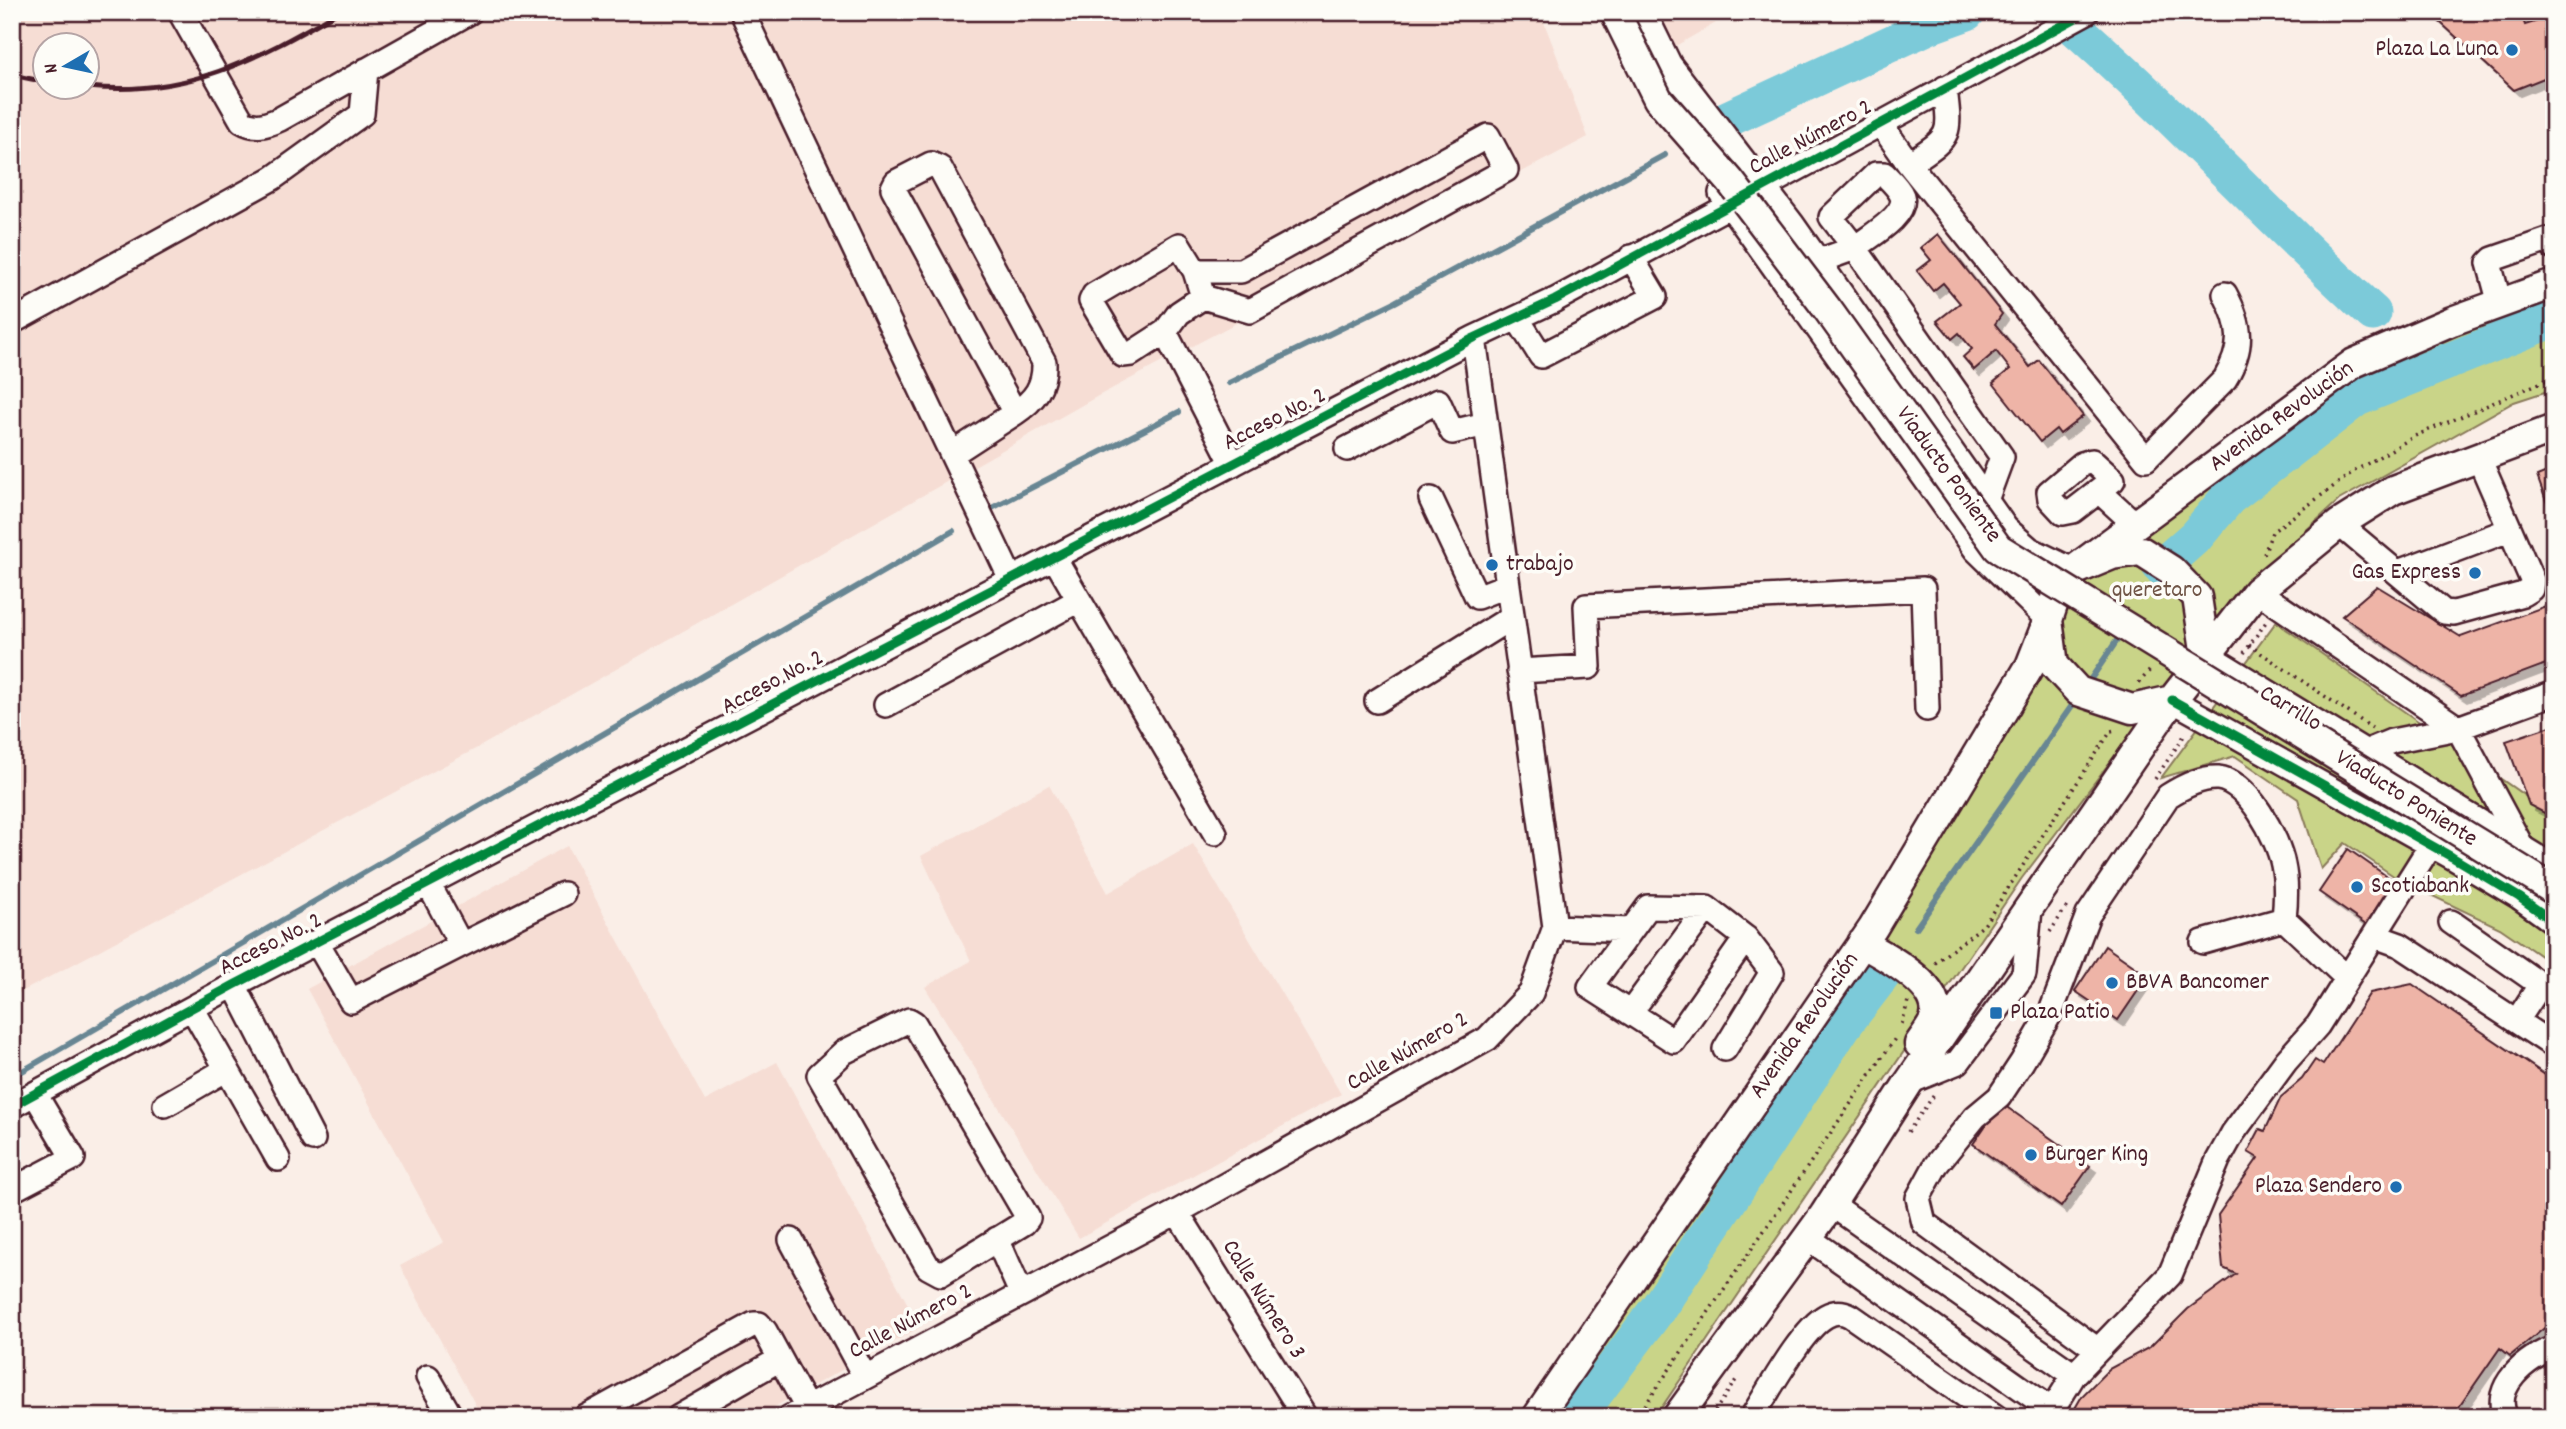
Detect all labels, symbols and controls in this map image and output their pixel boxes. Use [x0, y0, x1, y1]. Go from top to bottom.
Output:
north arrow [32, 32, 102, 102]
place label: Plaza La Luna [2375, 33, 2499, 67]
marker: Plaza La Luna [2504, 42, 2520, 58]
text: N [39, 61, 67, 75]
street label: Calle Número 2 [1743, 91, 1879, 185]
street label: Avenida Revolución [2202, 353, 2362, 481]
street label: Acceso No. 2 [1217, 379, 1333, 461]
street label: Viaducto Poniente [1887, 400, 2009, 550]
place label: trabajo [1506, 548, 1574, 582]
place label: Gas Express [2351, 556, 2461, 590]
marker: trabajo [1484, 557, 1500, 573]
marker: Gas Express [2467, 565, 2483, 581]
park label: queretaro [2112, 574, 2202, 608]
street label: Acceso No. 2 [716, 642, 830, 724]
street label: Carrillo [2252, 677, 2328, 741]
street label: Viaducto Poniente [2328, 742, 2484, 856]
place label: Scotiabank [2371, 870, 2469, 904]
marker: Scotiabank [2349, 879, 2365, 895]
street label: Acceso No. 2 [213, 904, 329, 986]
street label: Avenida Revolución [1742, 946, 1868, 1106]
place label: BBVA Bancomer [2126, 966, 2269, 1000]
marker: BBVA Bancomer [2104, 975, 2120, 991]
place label: Plaza Patio [2010, 996, 2110, 1030]
street label: Calle Número 2 [1341, 1003, 1475, 1101]
marker: Plaza Patio [1988, 1005, 2004, 1021]
place label: Burger King [2045, 1138, 2148, 1172]
marker: Burger King [2023, 1147, 2039, 1163]
place label: Plaza Sendero [2255, 1170, 2382, 1204]
marker: Plaza Sendero [2388, 1179, 2404, 1195]
street label: Calle Número 3 [1213, 1234, 1313, 1366]
street label: Calle Número 2 [843, 1275, 979, 1369]

